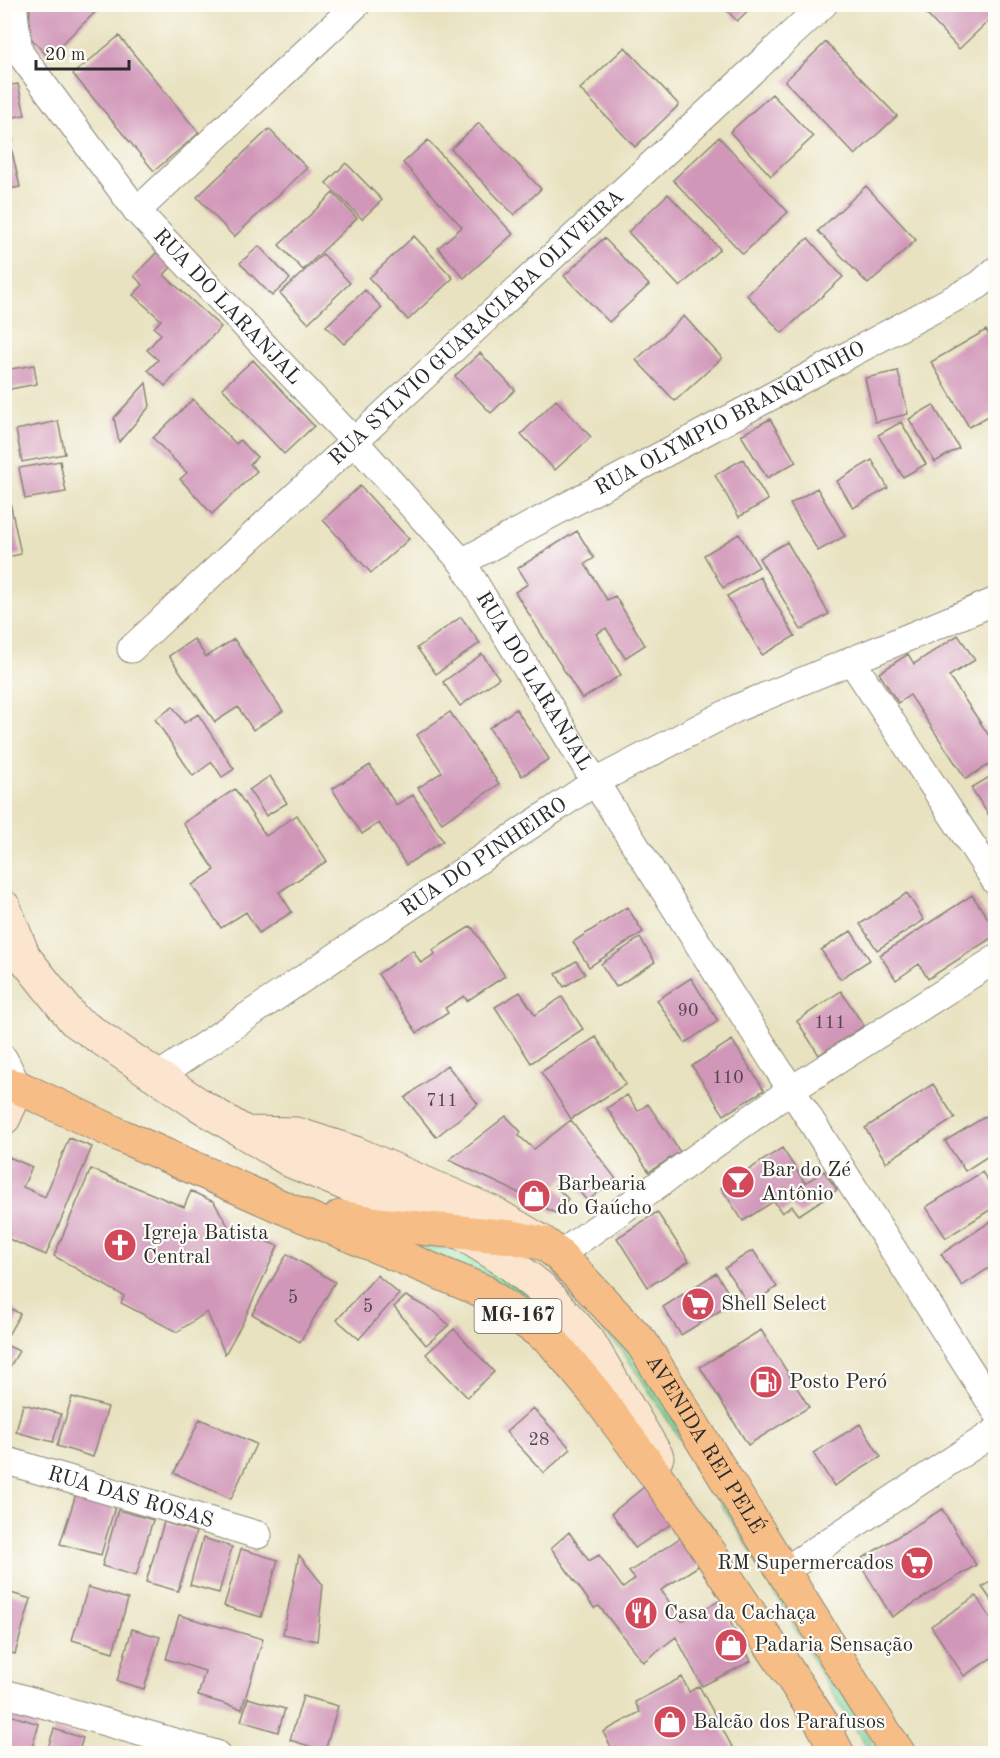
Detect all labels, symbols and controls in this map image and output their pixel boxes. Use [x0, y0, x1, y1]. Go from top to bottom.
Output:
scale bar [36, 33, 129, 71]
text: 20 m [45, 46, 85, 64]
street label: RUA SYLVIO GUARACIABA OLIVEIRA [325, 186, 628, 469]
street label: RUA DO LARANJAL [149, 225, 305, 389]
street label: RUA OLYMPIO BRANQUINHO [592, 338, 868, 499]
street label: RUA DO LARANJAL [472, 588, 596, 774]
street label: RUA DO PINHEIRO [397, 794, 571, 920]
house number: 90 [678, 1002, 698, 1020]
house number: 111 [814, 1014, 846, 1032]
house number: 110 [712, 1069, 744, 1087]
house number: 711 [426, 1092, 458, 1110]
place label: Bar do Zé Antônio [761, 1160, 851, 1205]
bar icon: Bar do Zé Antônio [720, 1164, 756, 1200]
place label: Barbearia do Gaúcho [557, 1174, 652, 1219]
shop icon: Barbearia do Gaúcho [516, 1178, 552, 1214]
place label: Igreja Batista Central [143, 1223, 269, 1268]
church icon: Igreja Batista Central [102, 1227, 138, 1263]
supermarket icon: Shell Select [680, 1286, 716, 1322]
house number: 5 [288, 1289, 298, 1307]
place label: Shell Select [721, 1294, 827, 1315]
house number: 5 [363, 1298, 373, 1316]
road number: MG-167 [474, 1299, 562, 1333]
street label: AVENIDA REI PELÉ [642, 1351, 771, 1537]
fuel station icon: Posto Peró [748, 1364, 784, 1400]
place label: Posto Peró [789, 1372, 887, 1393]
house number: 28 [529, 1431, 549, 1449]
street label: RUA DAS ROSAS [45, 1463, 216, 1532]
supermarket icon: RM Supermercados [899, 1545, 935, 1581]
place label: RM Supermercados [717, 1553, 894, 1574]
restaurant icon: Casa da Cachaça [623, 1595, 659, 1631]
place label: Casa da Cachaça [664, 1603, 816, 1624]
shop icon: Padaria Sensação [713, 1627, 749, 1663]
place label: Padaria Sensação [754, 1635, 913, 1656]
shop icon: Balcão dos Parafusos [652, 1704, 688, 1740]
place label: Balcão dos Parafusos [693, 1712, 885, 1733]

